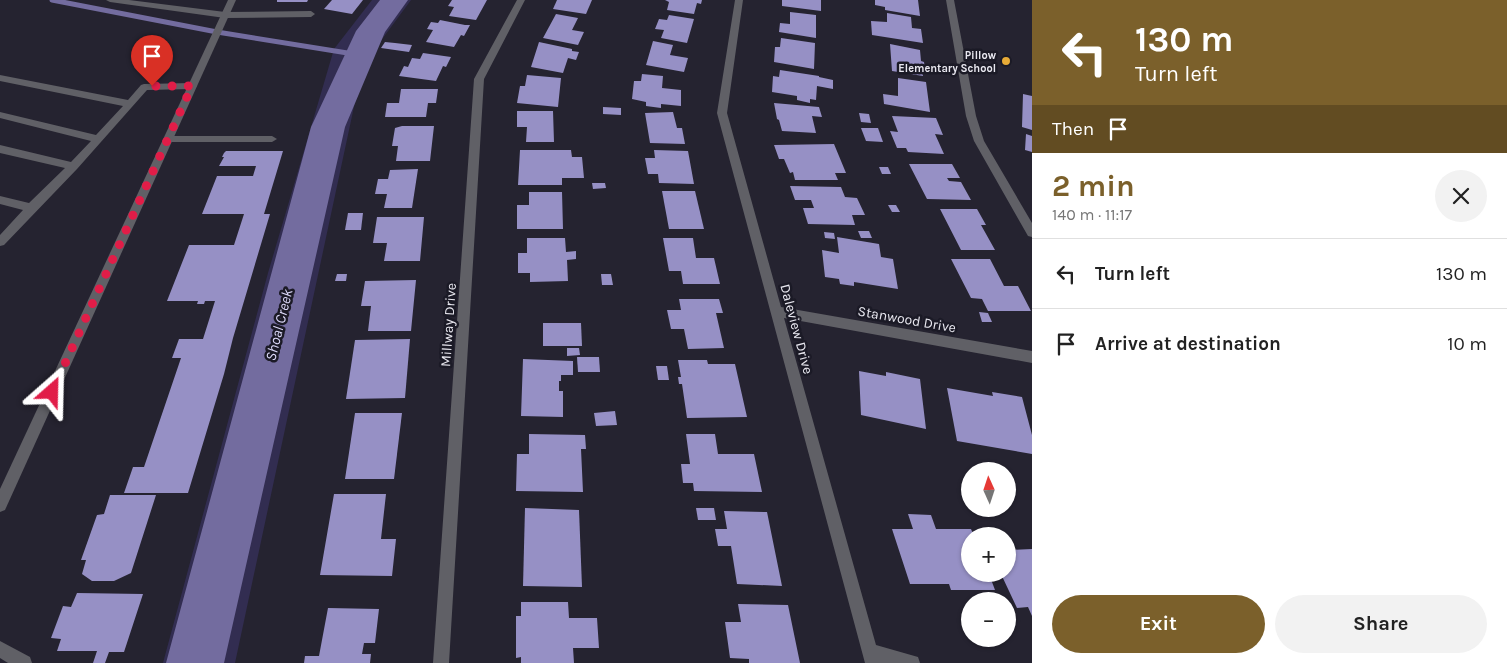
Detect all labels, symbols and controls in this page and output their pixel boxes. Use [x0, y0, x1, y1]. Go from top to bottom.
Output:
text: 130 m [1135, 19, 1233, 60]
icon: left [1052, 20, 1117, 85]
pin [131, 35, 173, 86]
icon: arrive [138, 42, 166, 70]
place label: Pillow Elementary School [898, 49, 997, 75]
marker: Pillow Elementary School [1000, 55, 1012, 67]
text: Turn left [1135, 61, 1218, 87]
icon: arrive [1104, 115, 1132, 143]
text: Then [1052, 118, 1094, 140]
text: 2 min [1052, 168, 1135, 204]
button: close [1435, 170, 1487, 222]
text: 140 m · 11:17 [1052, 205, 1132, 224]
icon: left [1052, 260, 1080, 288]
text: Turn left [1095, 263, 1170, 285]
text: 130 m [1436, 263, 1487, 285]
street label: Millway Drive [437, 282, 460, 368]
street label: Daleview Drive [776, 282, 817, 376]
water label: Shoal Creek [261, 287, 297, 363]
street label: Stanwood Drive [856, 302, 957, 337]
icon: arrive [1052, 330, 1080, 358]
text: Arrive at destination [1095, 333, 1281, 355]
text: 10 m [1447, 333, 1487, 355]
position arrow [25, 365, 77, 417]
north arrow [961, 462, 1016, 518]
map controls [961, 462, 1016, 647]
button: + [961, 527, 1016, 582]
button: − [961, 592, 1016, 647]
button: Exit [1052, 595, 1265, 653]
button: Share [1275, 595, 1487, 653]

